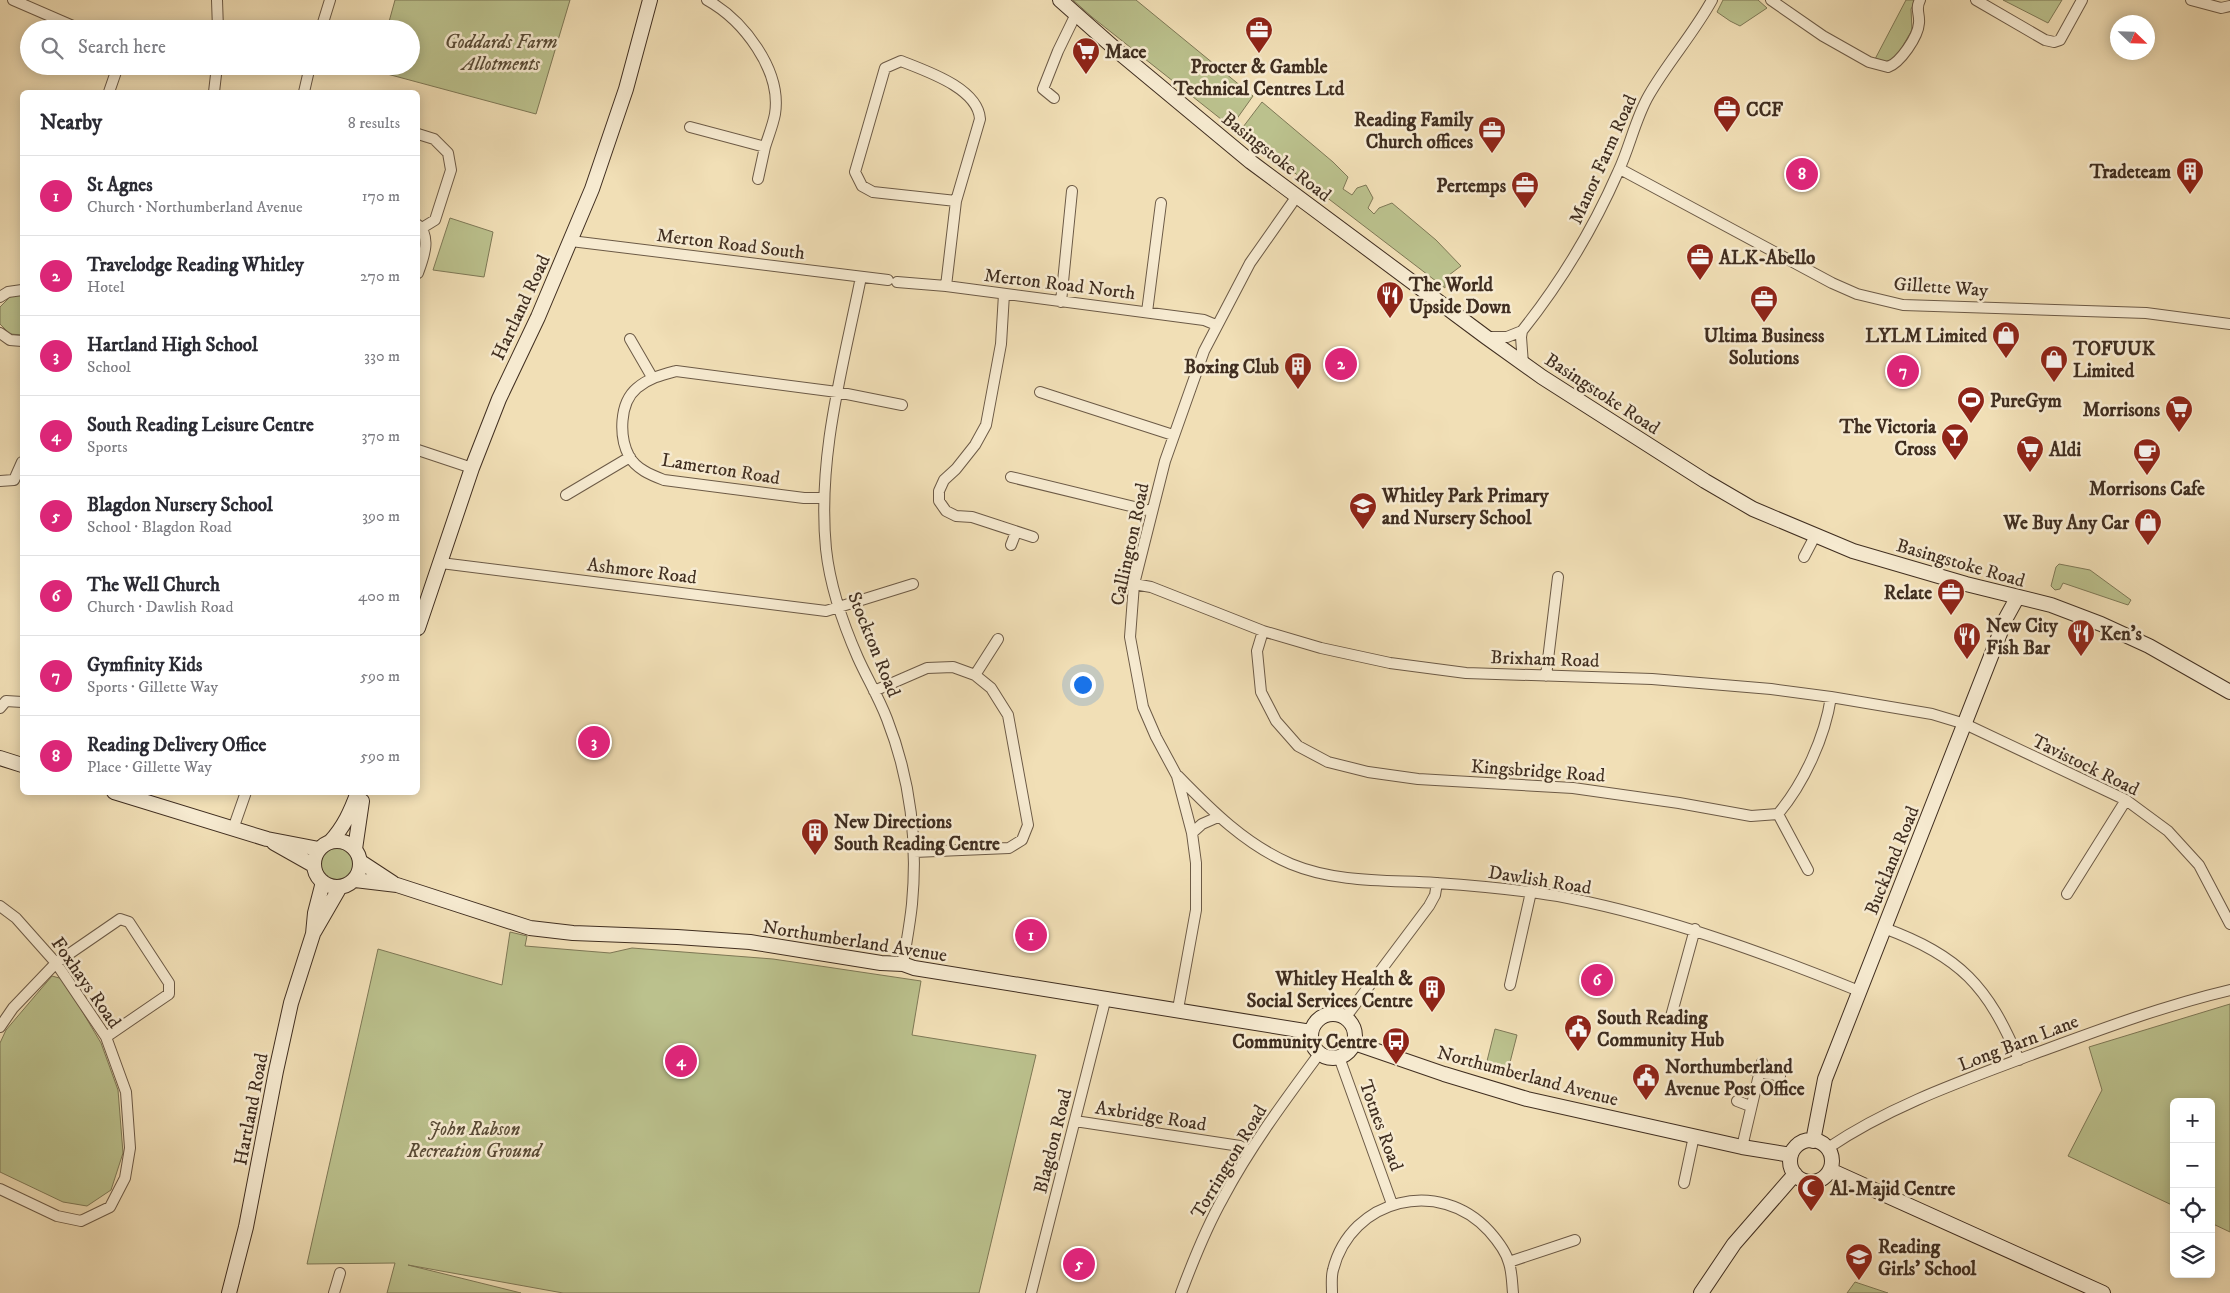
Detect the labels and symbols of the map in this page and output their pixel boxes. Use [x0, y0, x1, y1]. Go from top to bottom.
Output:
office icon: Procter & Gamble Technical Centres Ltd [1244, 15, 1274, 54]
north arrow [2110, 15, 2155, 60]
park label: Goddards Farm Allotments [445, 31, 557, 76]
supermarket icon: Mace [1071, 36, 1101, 75]
place label: Mace [1105, 41, 1147, 64]
place label: Procter & Gamble Technical Centres Ltd [1173, 56, 1345, 101]
street label: Manor Farm Road [1564, 91, 1642, 228]
office icon: CCF [1712, 94, 1742, 133]
place label: CCF [1746, 99, 1783, 122]
street label: Basingstoke Road [1217, 107, 1336, 207]
place label: Reading Family Church offices [1354, 109, 1474, 154]
office icon: Reading Family Church offices [1477, 115, 1507, 154]
pin: 8 [1786, 155, 1818, 193]
building icon: Tradeteam [2175, 156, 2205, 195]
place label: Tradeteam [2089, 161, 2172, 184]
office icon: Pertemps [1510, 170, 1540, 209]
place label: Pertemps [1436, 175, 1507, 198]
street label: Merton Road South [655, 224, 806, 265]
office icon: ALK-Abello [1685, 242, 1715, 281]
place label: ALK-Abello [1718, 247, 1815, 270]
street label: Hartland Road [487, 251, 556, 364]
street label: Merton Road North [983, 264, 1137, 305]
street label: Gillette Way [1893, 273, 1990, 302]
place label: The World Upside Down [1408, 274, 1512, 319]
restaurant icon: The World Upside Down [1375, 280, 1405, 319]
office icon: Ultima Business Solutions [1749, 284, 1779, 323]
shop icon: LYLM Limited [1991, 320, 2021, 359]
place label: Ultima Business Solutions [1704, 325, 1825, 370]
place label: LYLM Limited [1865, 325, 1988, 348]
place label: TOFUUK Limited [2072, 338, 2156, 383]
shop icon: TOFUUK Limited [2039, 344, 2069, 383]
pin: 2 [1325, 345, 1357, 383]
street label: Basingstoke Road [1540, 348, 1665, 440]
building icon: Boxing Club [1283, 351, 1313, 390]
pin: 7 [1887, 352, 1919, 390]
place label: Boxing Club [1184, 356, 1279, 379]
sports icon: PureGym [1956, 385, 1986, 424]
place label: PureGym [1990, 390, 2062, 413]
supermarket icon: Morrisons [2164, 394, 2194, 433]
place label: Morrisons [2083, 399, 2161, 422]
place label: The Victoria Cross [1838, 416, 1937, 461]
bar icon: The Victoria Cross [1940, 422, 1970, 461]
supermarket icon: Aldi [2015, 434, 2045, 473]
cafe icon: Morrisons Cafe [2132, 437, 2162, 476]
place label: Aldi [2048, 439, 2081, 462]
street label: Lamerton Road [660, 449, 782, 490]
place label: Morrisons Cafe [2089, 478, 2205, 501]
street label: Callington Road [1106, 480, 1155, 608]
place label: Whitley Park Primary and Nursery School [1381, 485, 1549, 530]
school or university icon: Whitley Park Primary and Nursery School [1348, 491, 1378, 530]
shop icon: We Buy Any Car [2133, 507, 2163, 546]
place label: We Buy Any Car [2003, 512, 2130, 535]
street label: Basingstoke Road [1894, 534, 2028, 593]
street label: Ashmore Road [586, 553, 698, 590]
office icon: Relate [1936, 577, 1966, 616]
place label: Relate [1884, 582, 1932, 605]
street label: Stockton Road [842, 589, 905, 701]
place label: New City Fish Bar [1986, 615, 2059, 660]
restaurant icon: Ken's [2066, 618, 2096, 657]
restaurant icon: New City Fish Bar [1952, 621, 1982, 660]
place label: Ken's [2100, 623, 2142, 646]
street label: Brixham Road [1490, 646, 1600, 673]
your location [1070, 672, 1096, 698]
pin: 3 [578, 723, 610, 761]
street label: Tavistock Road [2028, 729, 2143, 801]
street label: Kingsbridge Road [1470, 755, 1606, 788]
street label: Buckland Road [1860, 802, 1925, 918]
place label: New Directions South Reading Centre [834, 811, 1000, 856]
building icon: New Directions South Reading Centre [800, 817, 830, 856]
street label: Dawlish Road [1486, 861, 1594, 900]
street label: Northumberland Avenue [761, 916, 949, 967]
pin: 1 [1015, 916, 1047, 954]
street label: Foxhays Road [46, 933, 126, 1033]
pin: 6 [1581, 961, 1613, 999]
place label: Whitley Health & Social Services Centre [1247, 968, 1413, 1013]
building icon: Whitley Health & Social Services Centre [1417, 974, 1447, 1013]
place label: South Reading Community Hub [1597, 1007, 1724, 1052]
street label: Long Barn Lane [1955, 1010, 2082, 1077]
public building icon: South Reading Community Hub [1563, 1013, 1593, 1052]
bus stop icon: Community Centre [1381, 1026, 1411, 1065]
place label: Community Centre [1232, 1031, 1377, 1054]
street label: Northumberland Avenue [1435, 1041, 1621, 1112]
pin: 4 [665, 1042, 697, 1080]
street label: Hartland Road [229, 1051, 274, 1167]
place label: Northumberland Avenue Post Office [1664, 1056, 1805, 1101]
public building icon: Northumberland Avenue Post Office [1631, 1062, 1661, 1101]
street label: Totnes Road [1354, 1077, 1408, 1175]
street label: Blagdon Road [1029, 1086, 1078, 1196]
street label: Axbridge Road [1094, 1096, 1208, 1137]
street label: Torrington Road [1186, 1100, 1272, 1223]
park label: John Rabson Recreation Ground [406, 1118, 544, 1163]
mosque icon: Al-Majid Centre [1796, 1173, 1826, 1212]
place label: Al-Majid Centre [1829, 1178, 1955, 1202]
place label: Reading Girls' School [1878, 1236, 1977, 1281]
school or university icon: Reading Girls' School [1844, 1242, 1874, 1281]
pin: 5 [1063, 1245, 1095, 1283]

